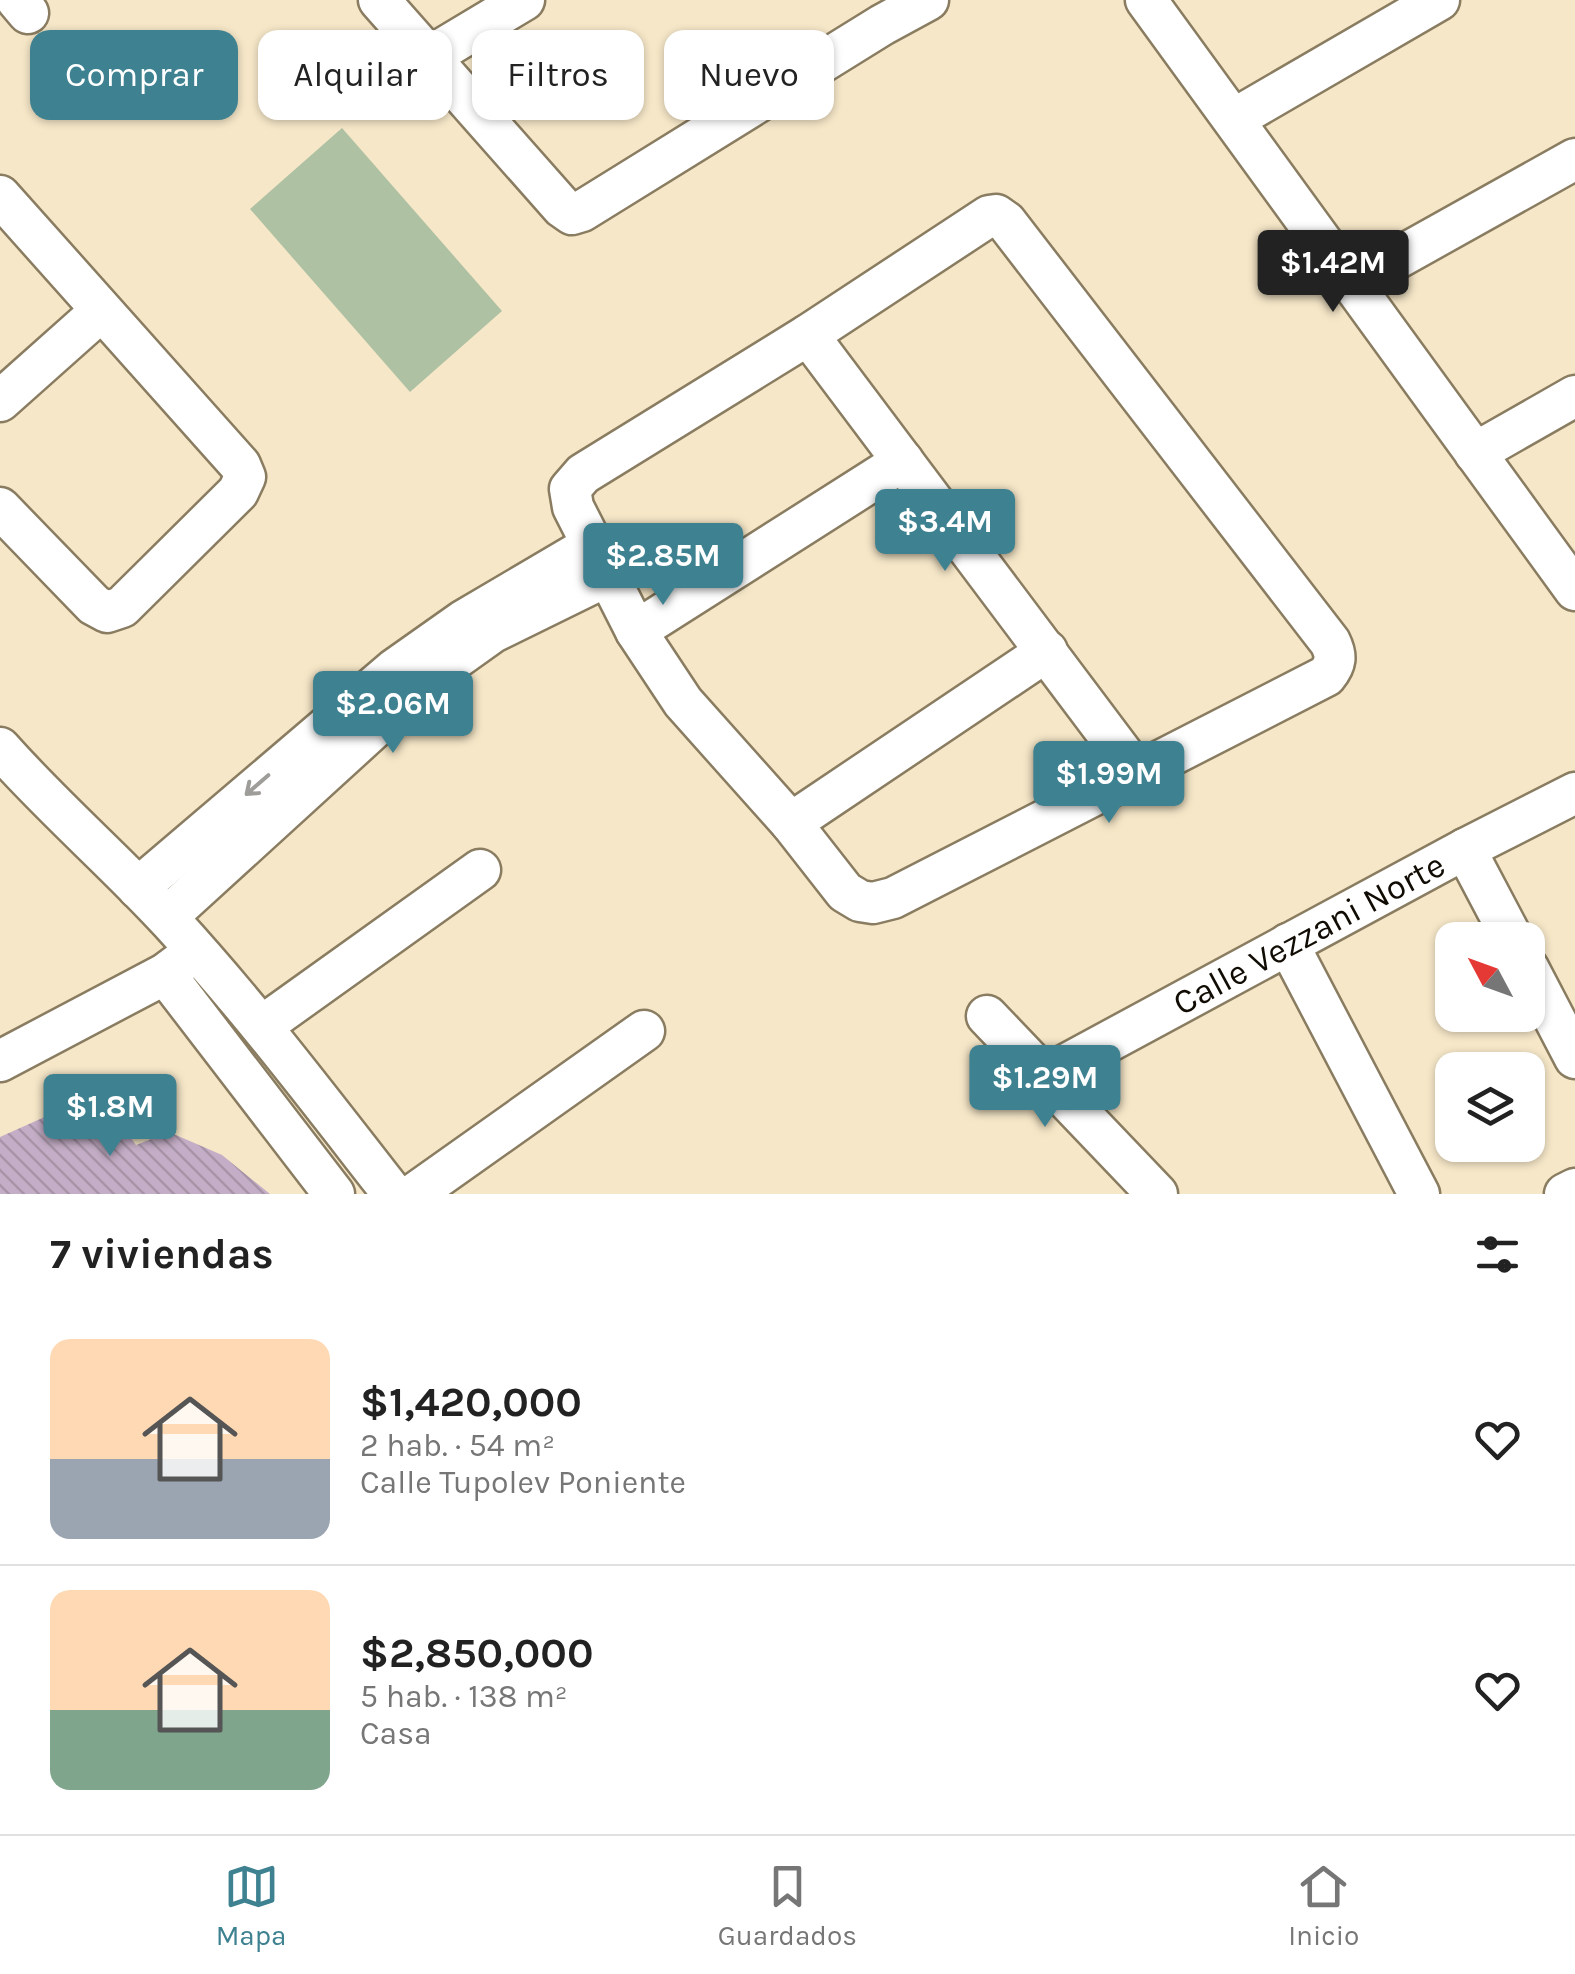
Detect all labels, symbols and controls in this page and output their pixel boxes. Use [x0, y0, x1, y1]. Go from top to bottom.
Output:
chip: Comprar [30, 30, 238, 120]
chip: Alquilar [258, 30, 452, 120]
chip: Filtros [472, 30, 644, 120]
chip: Nuevo [664, 30, 834, 120]
pin: $1.42M [1252, 230, 1414, 315]
text: $1.42M [1280, 244, 1386, 281]
pin: $3.4M [875, 489, 1015, 574]
text: $3.4M [897, 503, 993, 540]
pin: $2.85M [582, 523, 744, 608]
text: $2.85M [605, 537, 721, 574]
pin: $2.06M [312, 671, 474, 756]
text: $2.06M [335, 685, 451, 722]
pin: $1.99M [1028, 741, 1190, 826]
text: $1.99M [1055, 755, 1163, 792]
one-way arrow [245, 773, 271, 795]
street label: Calle Vezzani Norte [1166, 844, 1452, 1023]
north arrow [1435, 922, 1545, 1032]
map controls [1435, 922, 1545, 1162]
pin: $1.29M [964, 1045, 1126, 1130]
button: layers [1435, 1052, 1545, 1162]
text: $1.29M [991, 1059, 1099, 1096]
pin: $1.8M [40, 1074, 180, 1159]
text: $1.8M [65, 1088, 155, 1125]
icon: filters [1470, 1227, 1525, 1282]
text: 7 viviendas [50, 1229, 274, 1279]
text: $1,420,000 [360, 1377, 582, 1427]
icon: home [130, 1379, 250, 1499]
icon: heart [1470, 1412, 1525, 1467]
text: 2 hab. · 54 m² [360, 1427, 555, 1464]
text: Calle Tupolev Poniente [360, 1464, 686, 1501]
text: $2,850,000 [360, 1628, 593, 1678]
icon: home [130, 1630, 250, 1750]
icon: heart [1470, 1663, 1525, 1718]
text: 5 hab. · 138 m² [360, 1678, 568, 1715]
text: Casa [360, 1715, 432, 1752]
tab: Mapa [216, 1859, 287, 1952]
tab: Guardados [718, 1859, 857, 1952]
tab: Inicio [1288, 1859, 1359, 1952]

